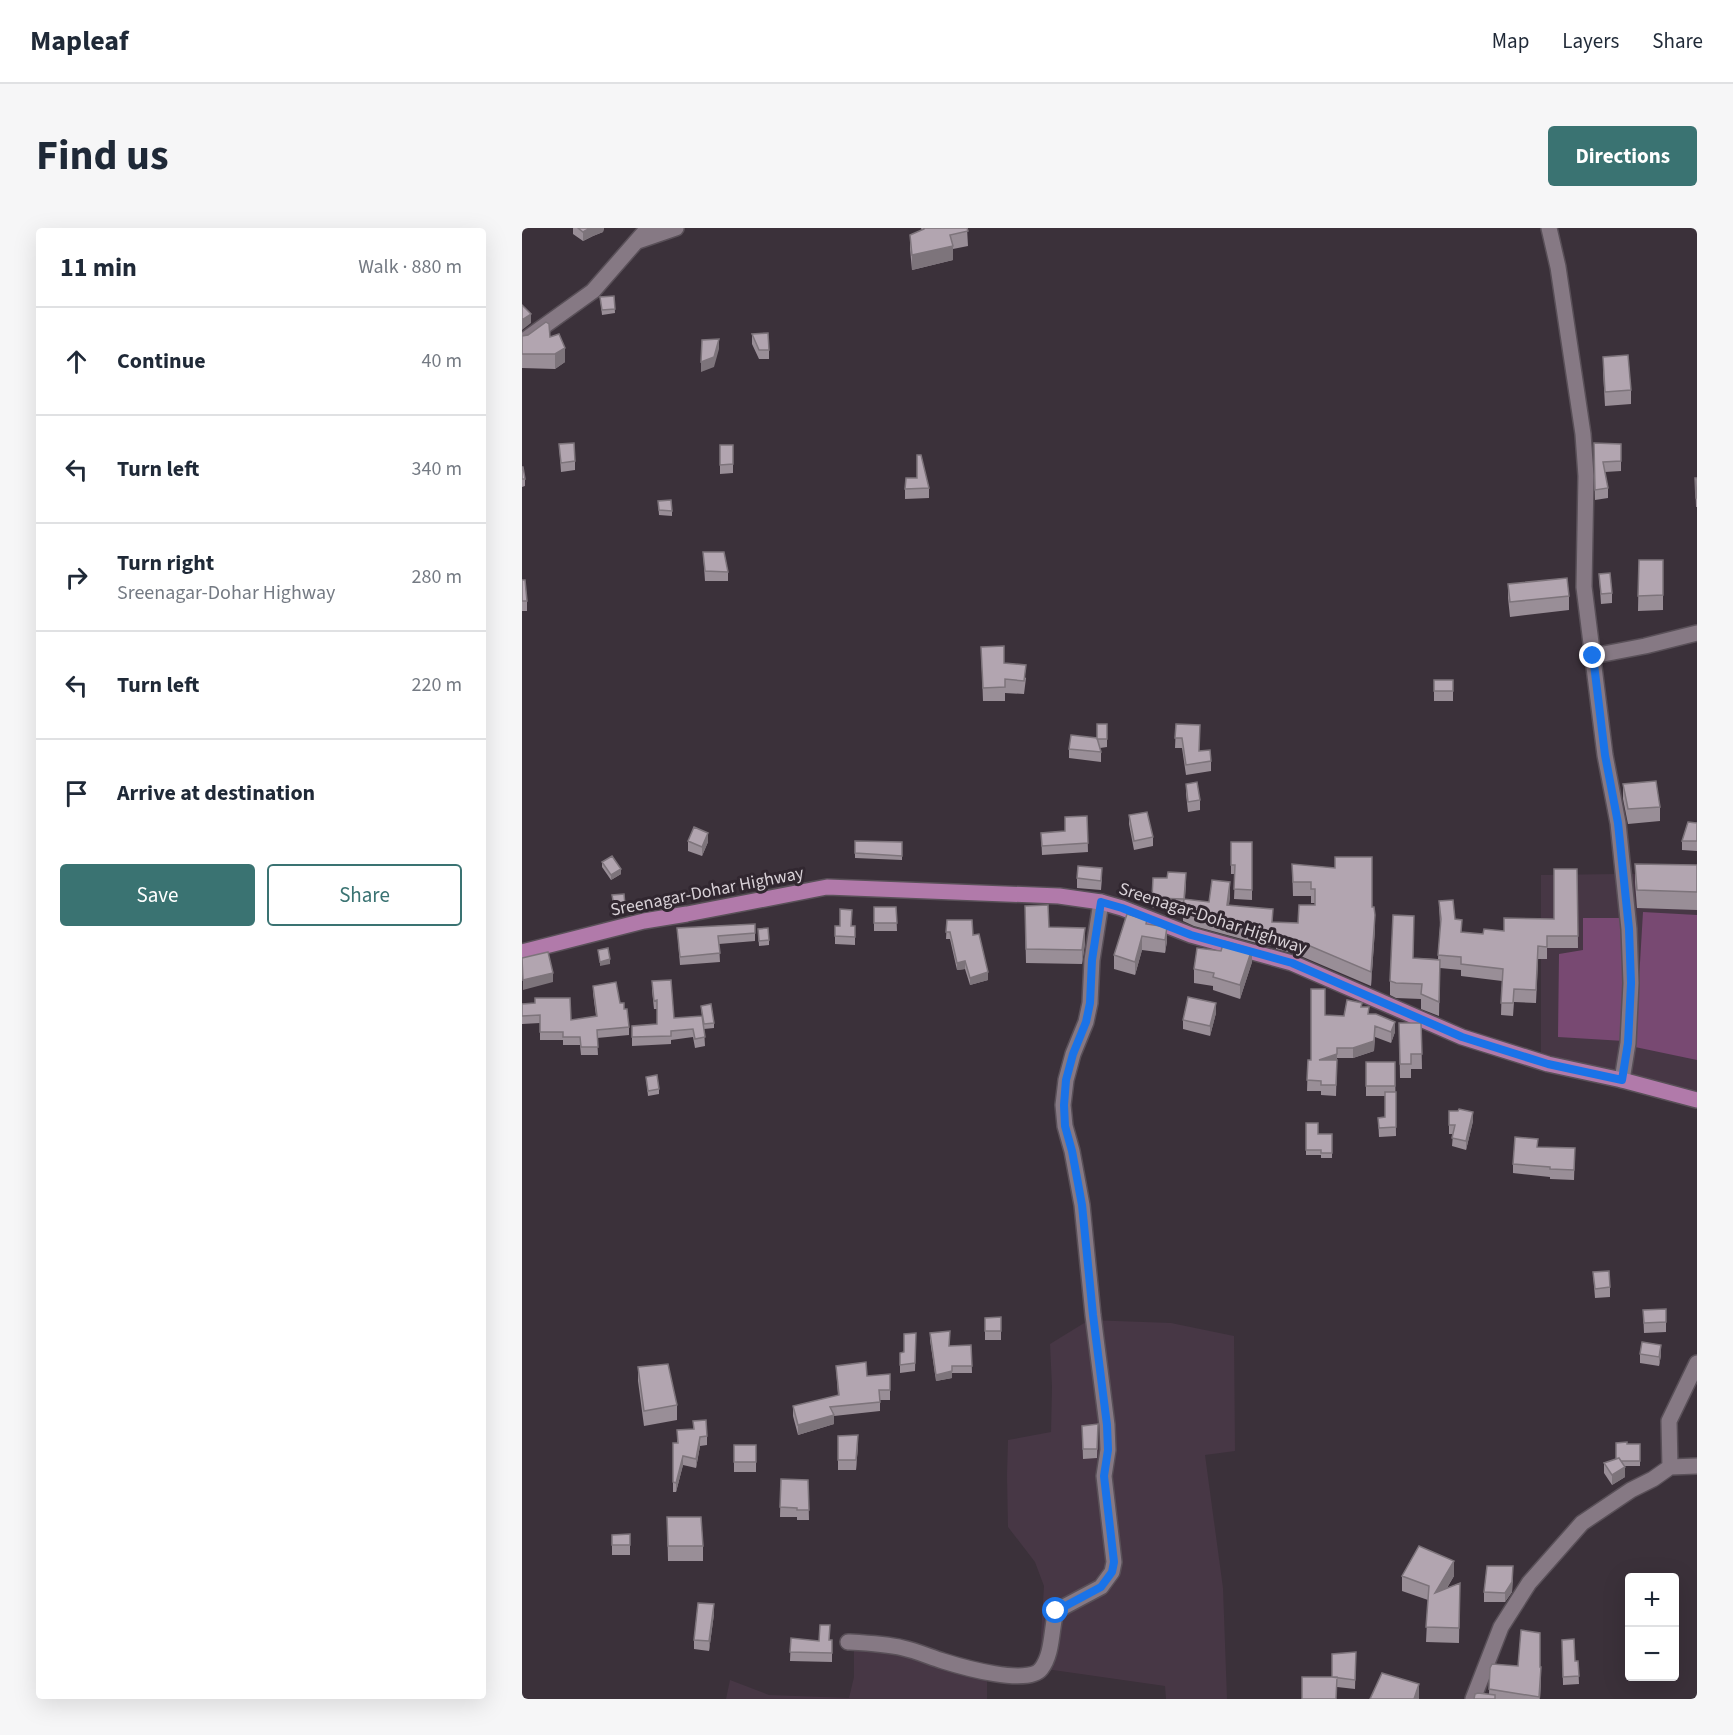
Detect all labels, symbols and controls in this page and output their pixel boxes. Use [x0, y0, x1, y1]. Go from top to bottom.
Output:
text: Mapleaf [30, 21, 129, 61]
text: Map [1492, 26, 1529, 56]
text: Layers [1562, 26, 1619, 56]
text: Share [1652, 26, 1703, 56]
text: Find us [36, 126, 169, 186]
button: Directions [1548, 126, 1697, 186]
text: 11 min [60, 249, 137, 286]
text: Walk · 880 m [358, 253, 462, 281]
icon: ahead [60, 345, 93, 378]
text: Continue [117, 345, 206, 377]
text: 40 m [422, 347, 462, 375]
icon: left [60, 453, 93, 486]
text: Turn left [117, 453, 199, 485]
text: 340 m [412, 455, 462, 483]
text: Turn right [117, 547, 214, 579]
icon: right [60, 561, 93, 594]
text: 280 m [412, 563, 462, 591]
text: Sreenagar-Dohar Highway [117, 579, 335, 607]
route end [1579, 642, 1605, 668]
icon: left [60, 669, 93, 702]
text: Turn left [117, 669, 199, 701]
text: 220 m [412, 671, 462, 699]
icon: arrive [60, 777, 93, 810]
text: Arrive at destination [117, 777, 315, 809]
street label: Sreenagar-Dohar Highway [608, 860, 807, 923]
button: Save [60, 864, 255, 926]
button: Share [267, 864, 462, 926]
street label: Sreenagar-Dohar Highway [1116, 876, 1311, 961]
map controls [1625, 1573, 1679, 1681]
button: + [1625, 1573, 1679, 1627]
route start [1042, 1597, 1068, 1623]
button: − [1625, 1627, 1679, 1681]

